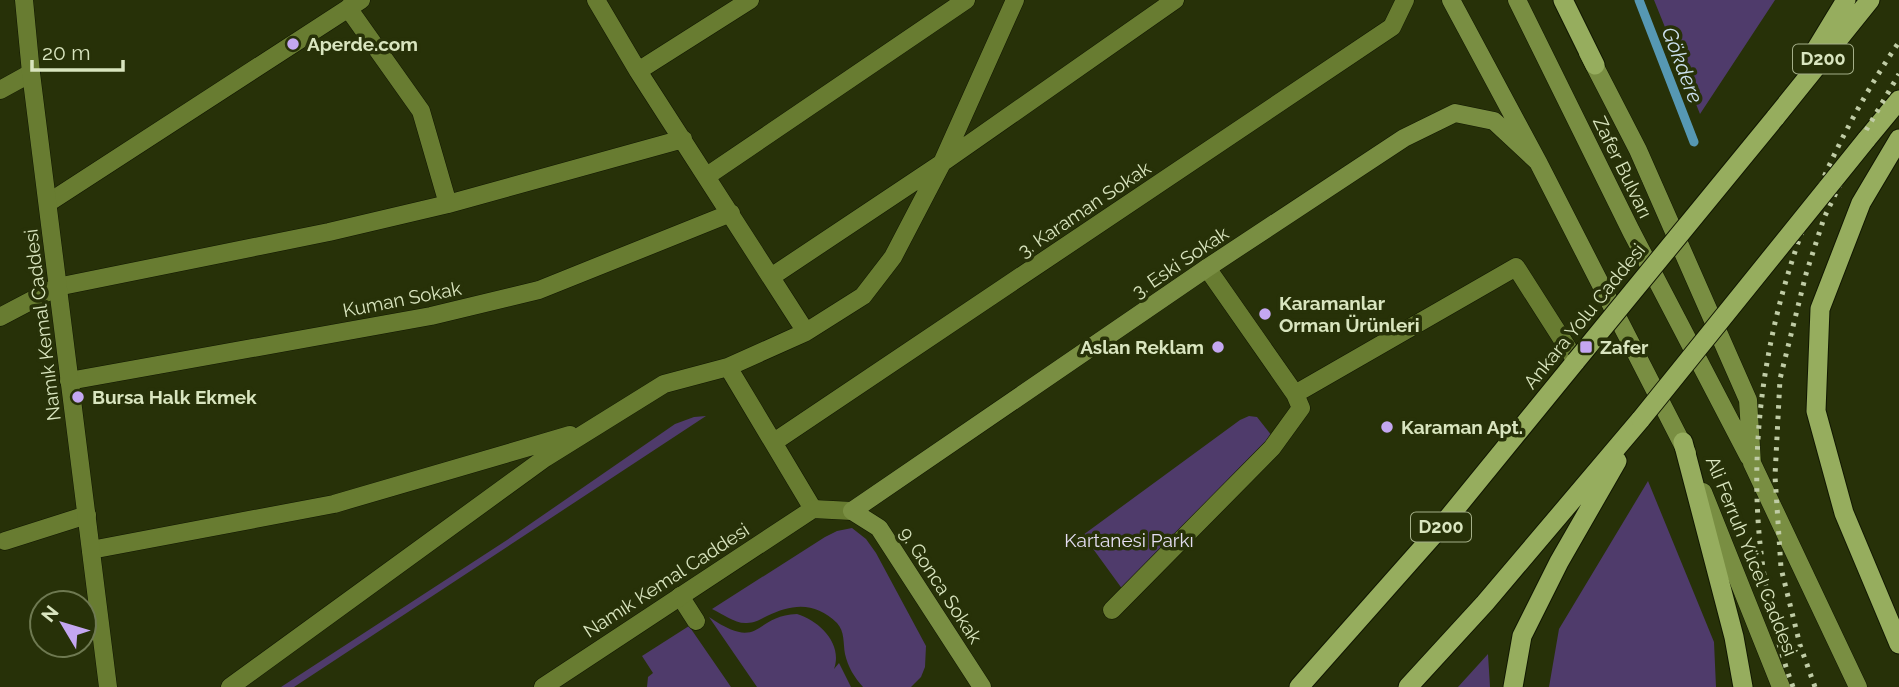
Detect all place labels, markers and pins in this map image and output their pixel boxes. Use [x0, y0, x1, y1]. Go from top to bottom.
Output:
place label: Aperde.com [307, 33, 418, 55]
marker: Aperde.com [285, 36, 301, 52]
place label: Karamanlar Orman Ürünleri [1279, 292, 1420, 336]
marker: Karamanlar Orman Ürünleri [1257, 306, 1273, 322]
place label: Aslan Reklam [1080, 336, 1204, 358]
place label: Zafer [1600, 336, 1649, 358]
marker: Aslan Reklam [1210, 339, 1226, 355]
marker: Zafer [1578, 339, 1594, 355]
place label: Bursa Halk Ekmek [92, 386, 257, 408]
marker: Bursa Halk Ekmek [70, 389, 86, 405]
place label: Karaman Apt. [1401, 416, 1523, 438]
marker: Karaman Apt. [1379, 419, 1395, 435]

